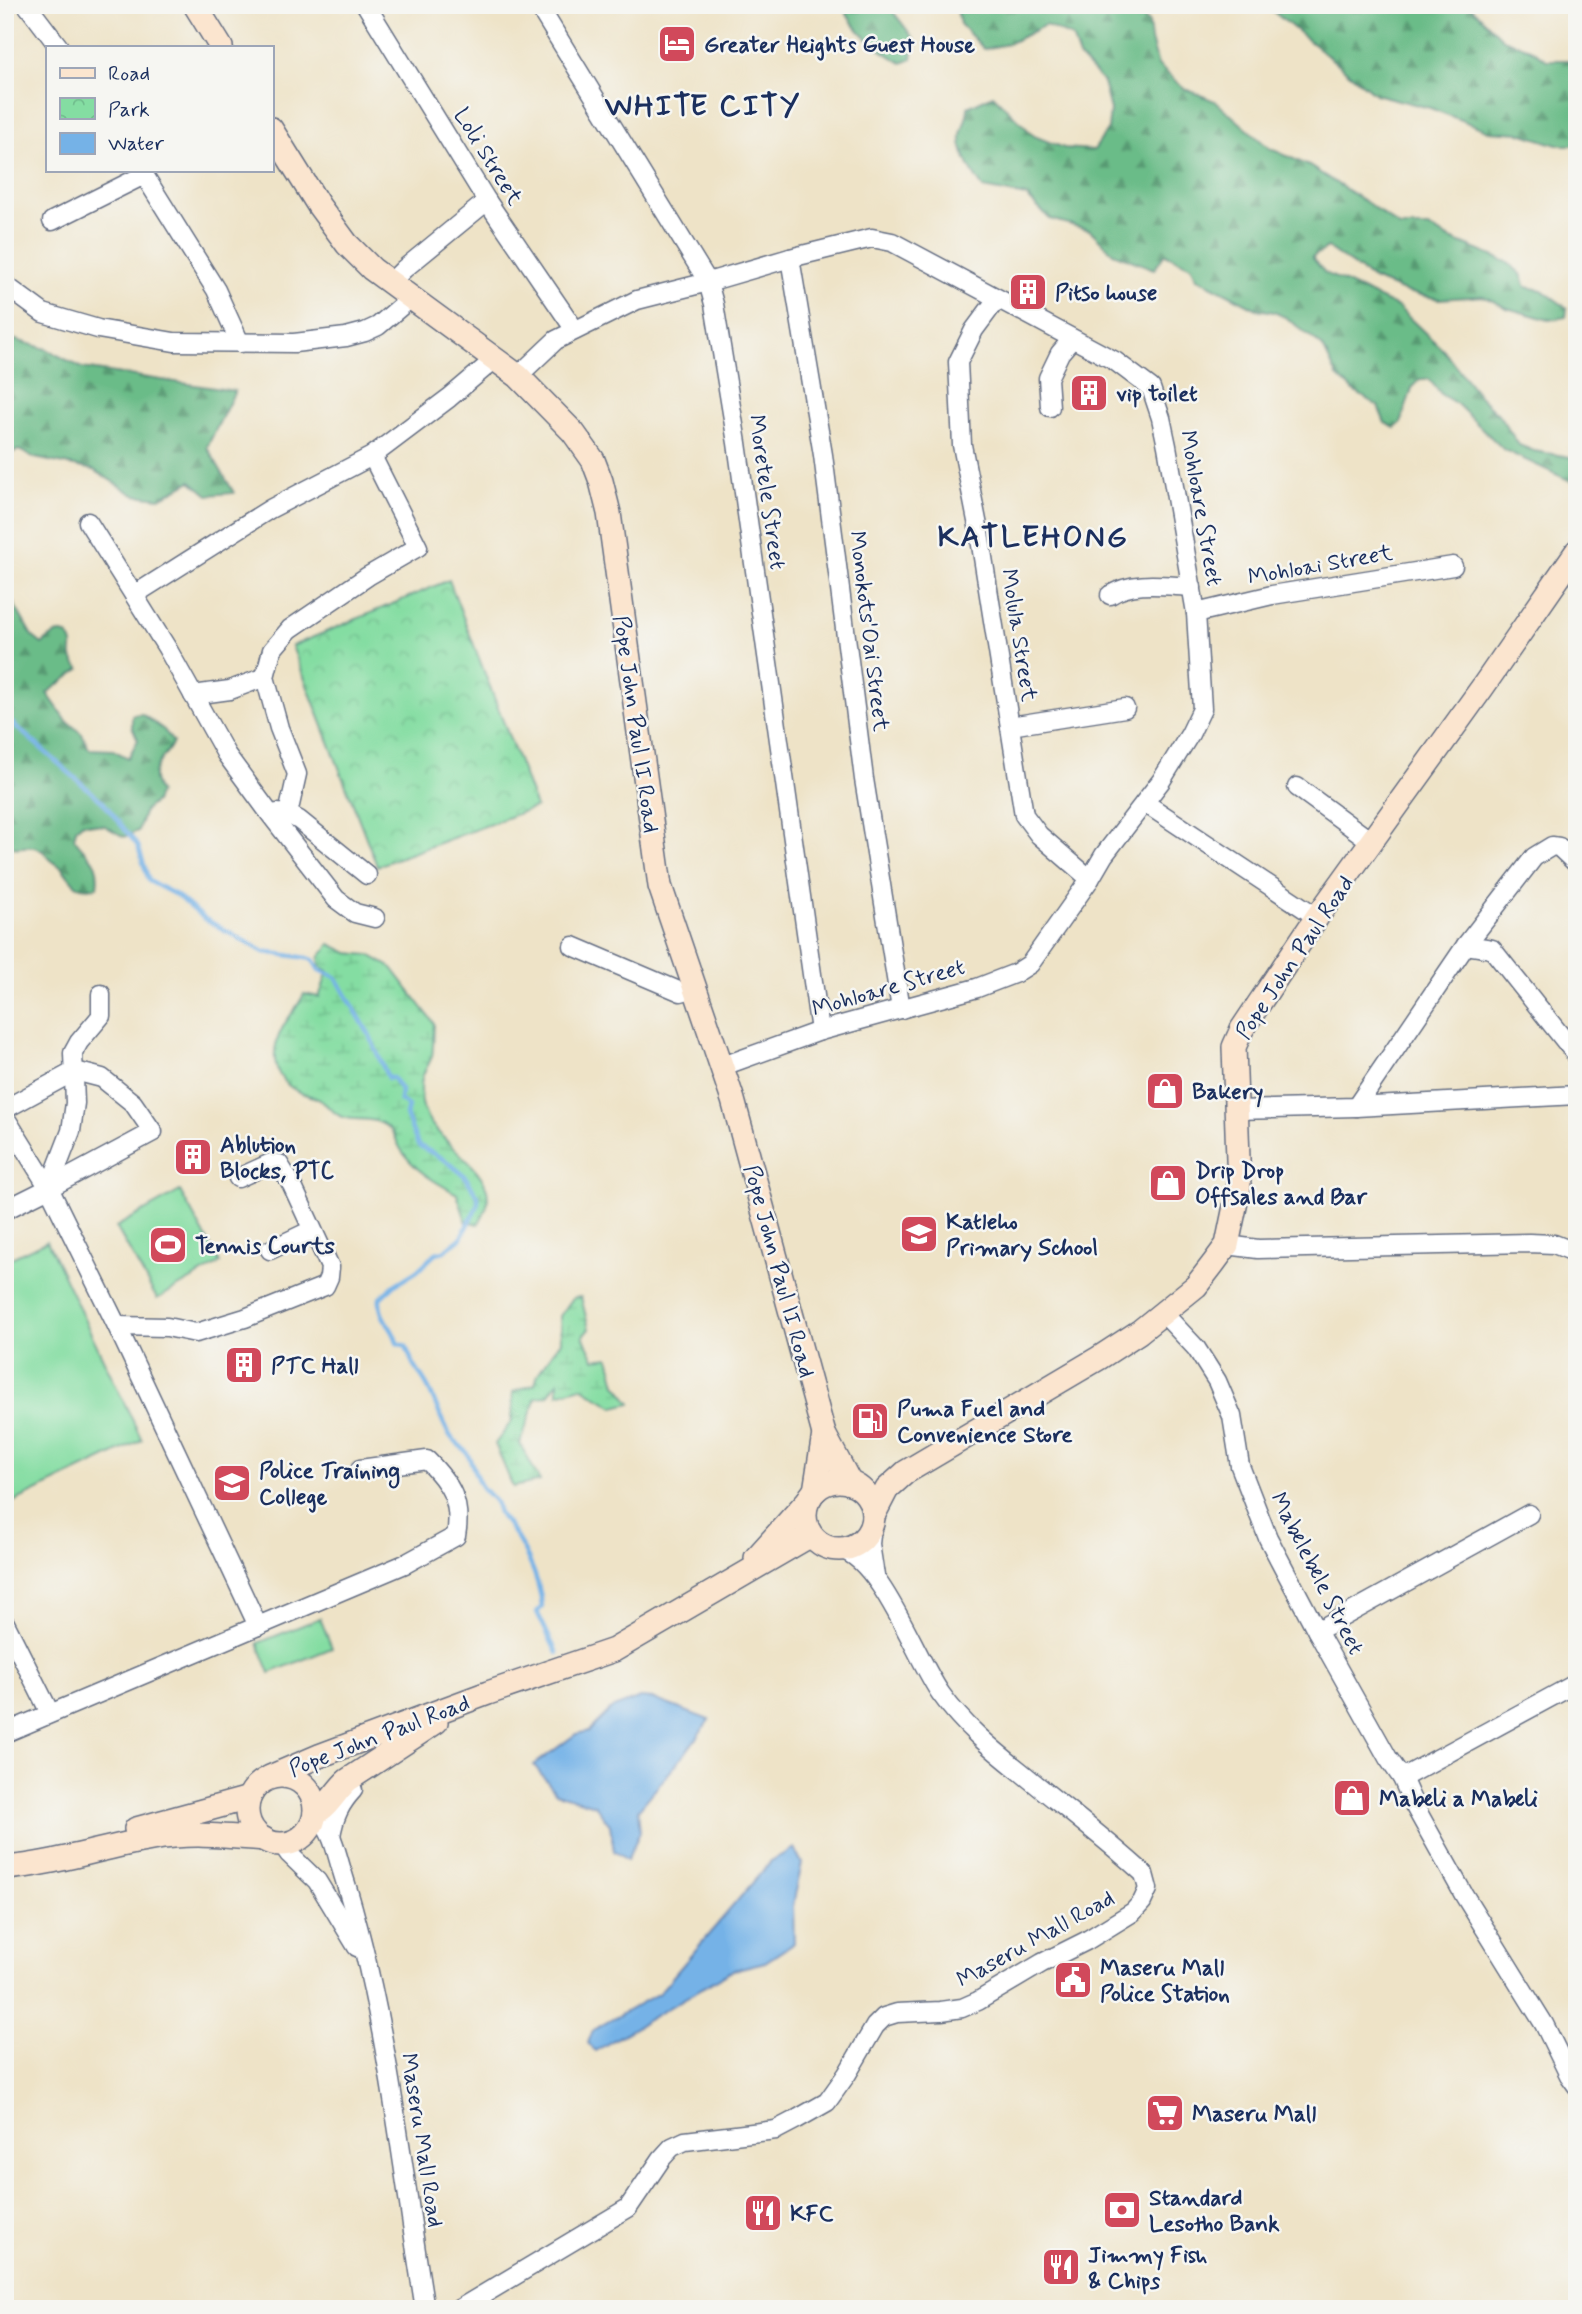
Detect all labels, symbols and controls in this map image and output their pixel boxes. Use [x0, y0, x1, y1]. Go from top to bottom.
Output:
hotel icon: Greater Heights Guest House [656, 23, 698, 65]
place label: Greater Heights Guest House [704, 31, 975, 61]
legend [46, 46, 273, 172]
text: Road [108, 60, 150, 88]
district label: WHITE CITY [604, 87, 801, 126]
text: Park [108, 96, 150, 124]
street label: Loli Street [446, 103, 529, 212]
text: Water [108, 130, 164, 158]
building icon: Pitso house [1007, 271, 1049, 313]
place label: Pitso house [1055, 279, 1157, 309]
building icon: vip toilet [1068, 372, 1110, 414]
place label: vip toilet [1116, 380, 1198, 410]
street label: Moretele Street [740, 413, 792, 572]
street label: Mohloare Street [1172, 428, 1228, 589]
district label: KATLEHONG [937, 518, 1129, 557]
street label: Monokots'Oai Street [841, 529, 895, 734]
street label: Mohloai Street [1246, 538, 1396, 593]
street label: Molula Street [993, 567, 1043, 704]
street label: Pope John Paul II Road [605, 614, 665, 835]
street label: Pope John Paul Road [1230, 870, 1362, 1046]
street label: Mohloare Street [809, 953, 968, 1025]
shop icon: Bakery [1144, 1070, 1186, 1112]
place label: Bakery [1192, 1078, 1263, 1108]
place label: Ablution Blocks, PTC [220, 1131, 335, 1187]
building icon: Ablution Blocks, PTC [172, 1136, 214, 1178]
place label: Drip Drop Offsales and Bar [1195, 1157, 1368, 1213]
street label: Pope John Paul II Road [735, 1162, 821, 1381]
shop icon: Drip Drop Offsales and Bar [1147, 1162, 1189, 1204]
place label: Katleho Primary School [946, 1208, 1098, 1264]
school or university icon: Katleho Primary School [898, 1213, 940, 1255]
sports icon: Tennis Courts [147, 1224, 189, 1266]
place label: Tennis Courts [195, 1232, 336, 1262]
building icon: PTC Hall [223, 1344, 265, 1386]
place label: PTC Hall [271, 1352, 359, 1382]
place label: Puma Fuel and Convenience Store [897, 1395, 1073, 1451]
fuel station icon: Puma Fuel and Convenience Store [849, 1400, 891, 1442]
place label: Police Training College [259, 1457, 400, 1513]
school or university icon: Police Training College [211, 1462, 253, 1504]
street label: Mabelebele Street [1262, 1488, 1370, 1660]
street label: Pope John Paul Road [285, 1689, 474, 1785]
shop icon: Mabeli a Mabeli [1331, 1777, 1373, 1819]
place label: Mabeli a Mabeli [1379, 1785, 1539, 1815]
street label: Maseru Mall Road [952, 1884, 1120, 1996]
place label: Maseru Mall Police Station [1100, 1954, 1230, 2010]
public building icon: Maseru Mall Police Station [1052, 1959, 1094, 2001]
street label: Maseru Mall Road [392, 2051, 450, 2230]
supermarket icon: Maseru Mall [1144, 2092, 1186, 2134]
place label: Maseru Mall [1192, 2100, 1316, 2130]
place label: Standard Lesotho Bank [1149, 2184, 1280, 2240]
bank icon: Standard Lesotho Bank [1101, 2189, 1143, 2231]
restaurant icon: KFC [742, 2192, 784, 2234]
place label: KFC [790, 2200, 834, 2230]
place label: Jimmy Fish & Chips [1088, 2241, 1207, 2297]
restaurant icon: Jimmy Fish & Chips [1040, 2246, 1082, 2288]

